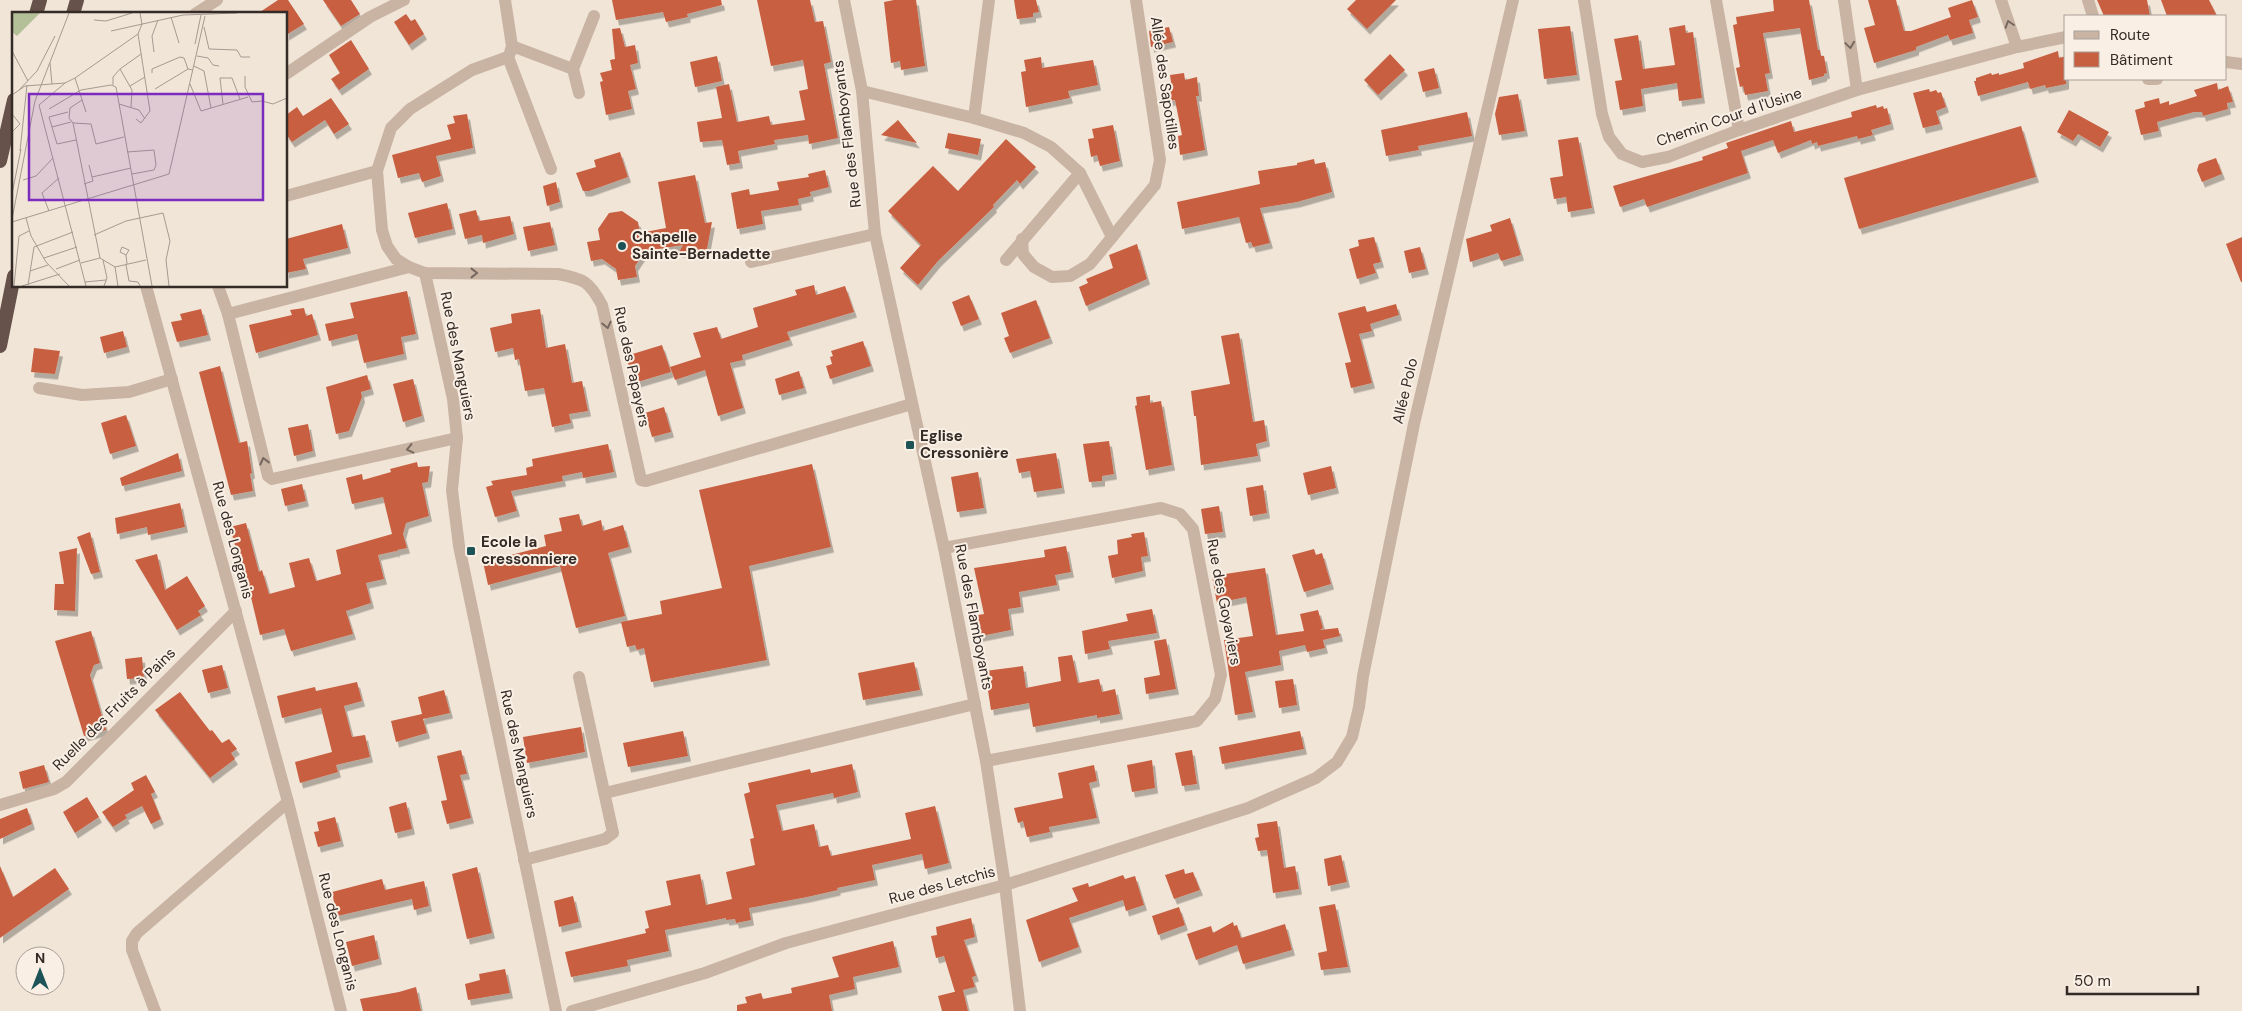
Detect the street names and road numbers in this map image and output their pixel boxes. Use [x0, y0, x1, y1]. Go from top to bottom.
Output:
street label: Allée des Sapotilles [1146, 15, 1184, 151]
street label: Rue des Flamboyants [828, 59, 866, 209]
street label: Chemin Cour d l'Usine [1654, 83, 1804, 151]
street label: Rue des Manguiers [436, 290, 480, 422]
street label: Rue des Papayers [609, 305, 655, 429]
street label: Allée Polo [1388, 356, 1422, 426]
street label: Rue des Longanis [208, 479, 258, 601]
street label: Rue des Goyaviers [1202, 537, 1246, 667]
street label: Rue des Flamboyants [950, 542, 998, 692]
street label: Ruelle des Fruits à Pains [48, 643, 180, 775]
street label: Rue des Manguiers [496, 688, 542, 820]
street label: Rue des Letchis [887, 861, 997, 909]
street label: Rue des Longanis [314, 871, 362, 993]

